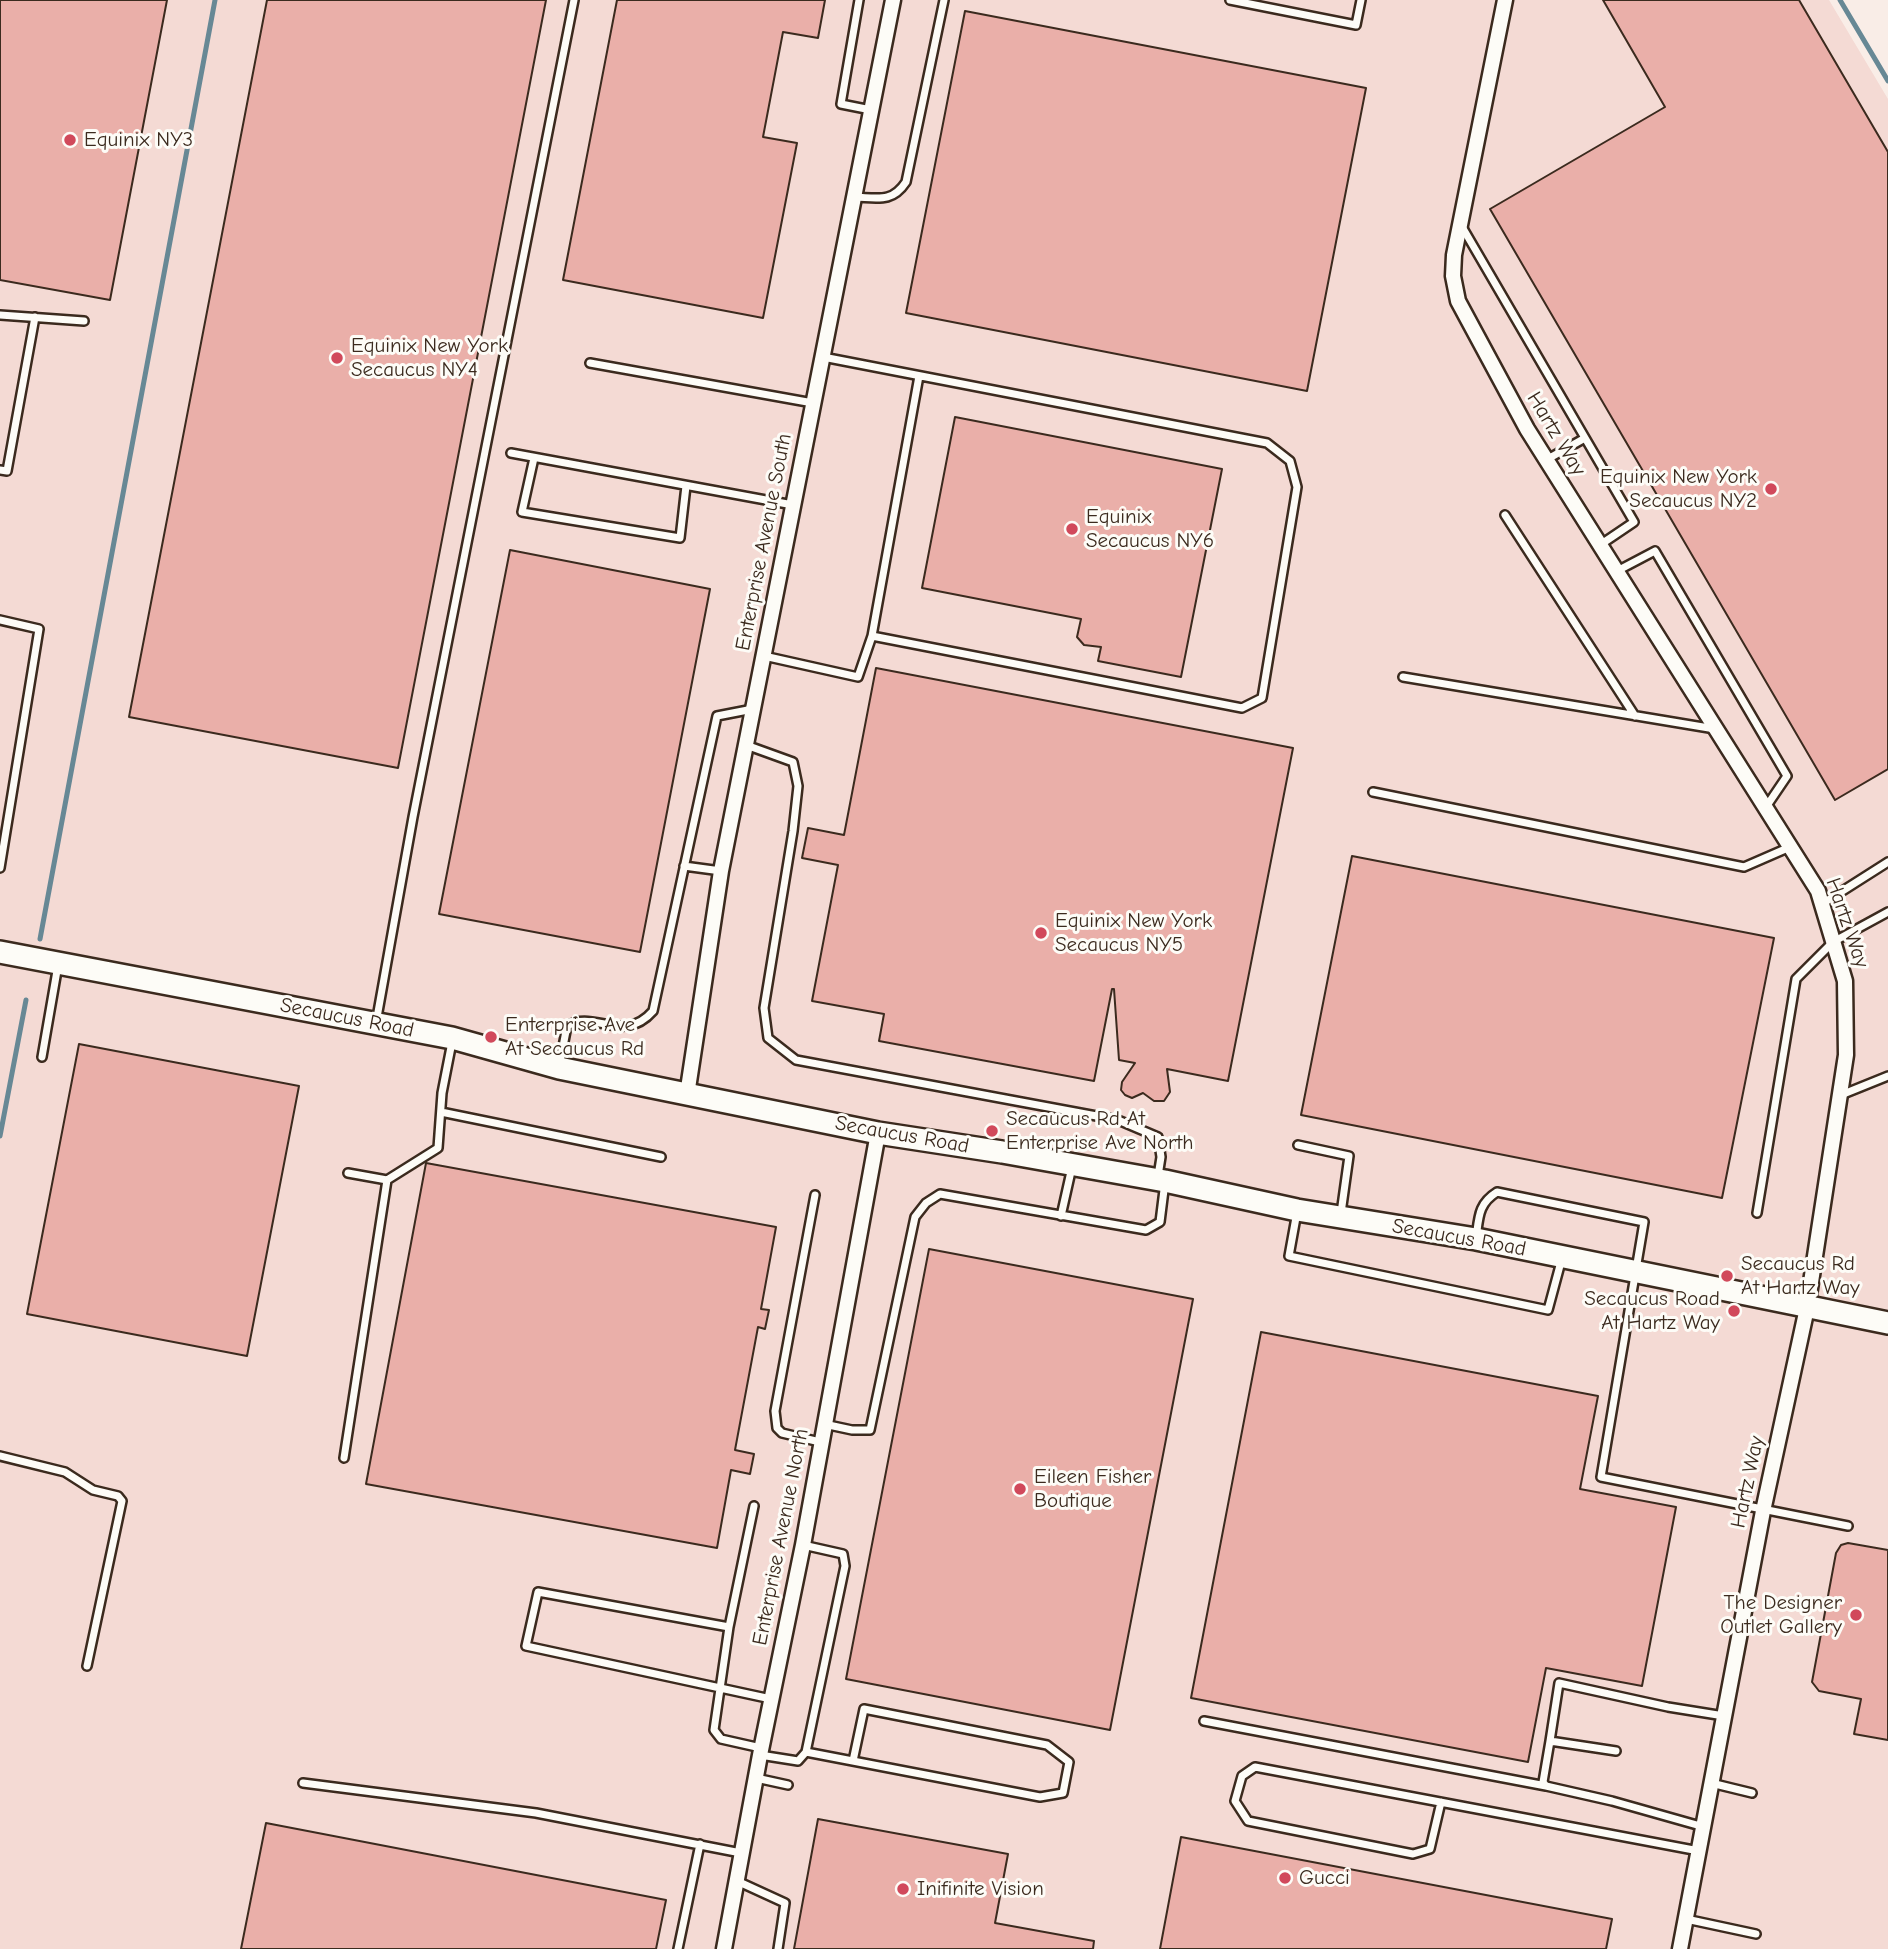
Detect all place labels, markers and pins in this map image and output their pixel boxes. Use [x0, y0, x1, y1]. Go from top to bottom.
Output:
place label: Equinix NY3 [84, 127, 193, 153]
marker: Equinix NY3 [62, 132, 78, 148]
place label: Equinix New York Secaucus NY4 [351, 333, 508, 383]
marker: Equinix New York Secaucus NY4 [329, 350, 345, 366]
place label: Equinix New York Secaucus NY2 [1600, 464, 1757, 514]
marker: Equinix New York Secaucus NY2 [1763, 481, 1779, 497]
place label: Equinix Secaucus NY6 [1086, 504, 1214, 554]
marker: Equinix Secaucus NY6 [1064, 521, 1080, 537]
place label: Equinix New York Secaucus NY5 [1055, 908, 1212, 958]
marker: Equinix New York Secaucus NY5 [1033, 925, 1049, 941]
place label: Enterprise Ave At Secaucus Rd [505, 1012, 644, 1062]
marker: Enterprise Ave At Secaucus Rd [483, 1029, 499, 1045]
place label: Secaucus Rd At Enterprise Ave North [1006, 1106, 1194, 1156]
marker: Secaucus Rd At Enterprise Ave North [984, 1123, 1000, 1139]
place label: Secaucus Rd At Hartz Way [1741, 1251, 1860, 1301]
marker: Secaucus Rd At Hartz Way [1719, 1268, 1735, 1284]
place label: Secaucus Road At Hartz Way [1584, 1286, 1720, 1336]
marker: Secaucus Road At Hartz Way [1726, 1303, 1742, 1319]
place label: Eileen Fisher Boutique [1034, 1464, 1151, 1514]
marker: Eileen Fisher Boutique [1012, 1481, 1028, 1497]
place label: The Designer Outlet Gallery [1720, 1590, 1842, 1640]
marker: The Designer Outlet Gallery [1848, 1607, 1864, 1623]
place label: Gucci [1299, 1865, 1350, 1891]
marker: Gucci [1277, 1870, 1293, 1886]
place label: Inifinite Vision [917, 1876, 1044, 1902]
marker: Inifinite Vision [895, 1881, 911, 1897]

